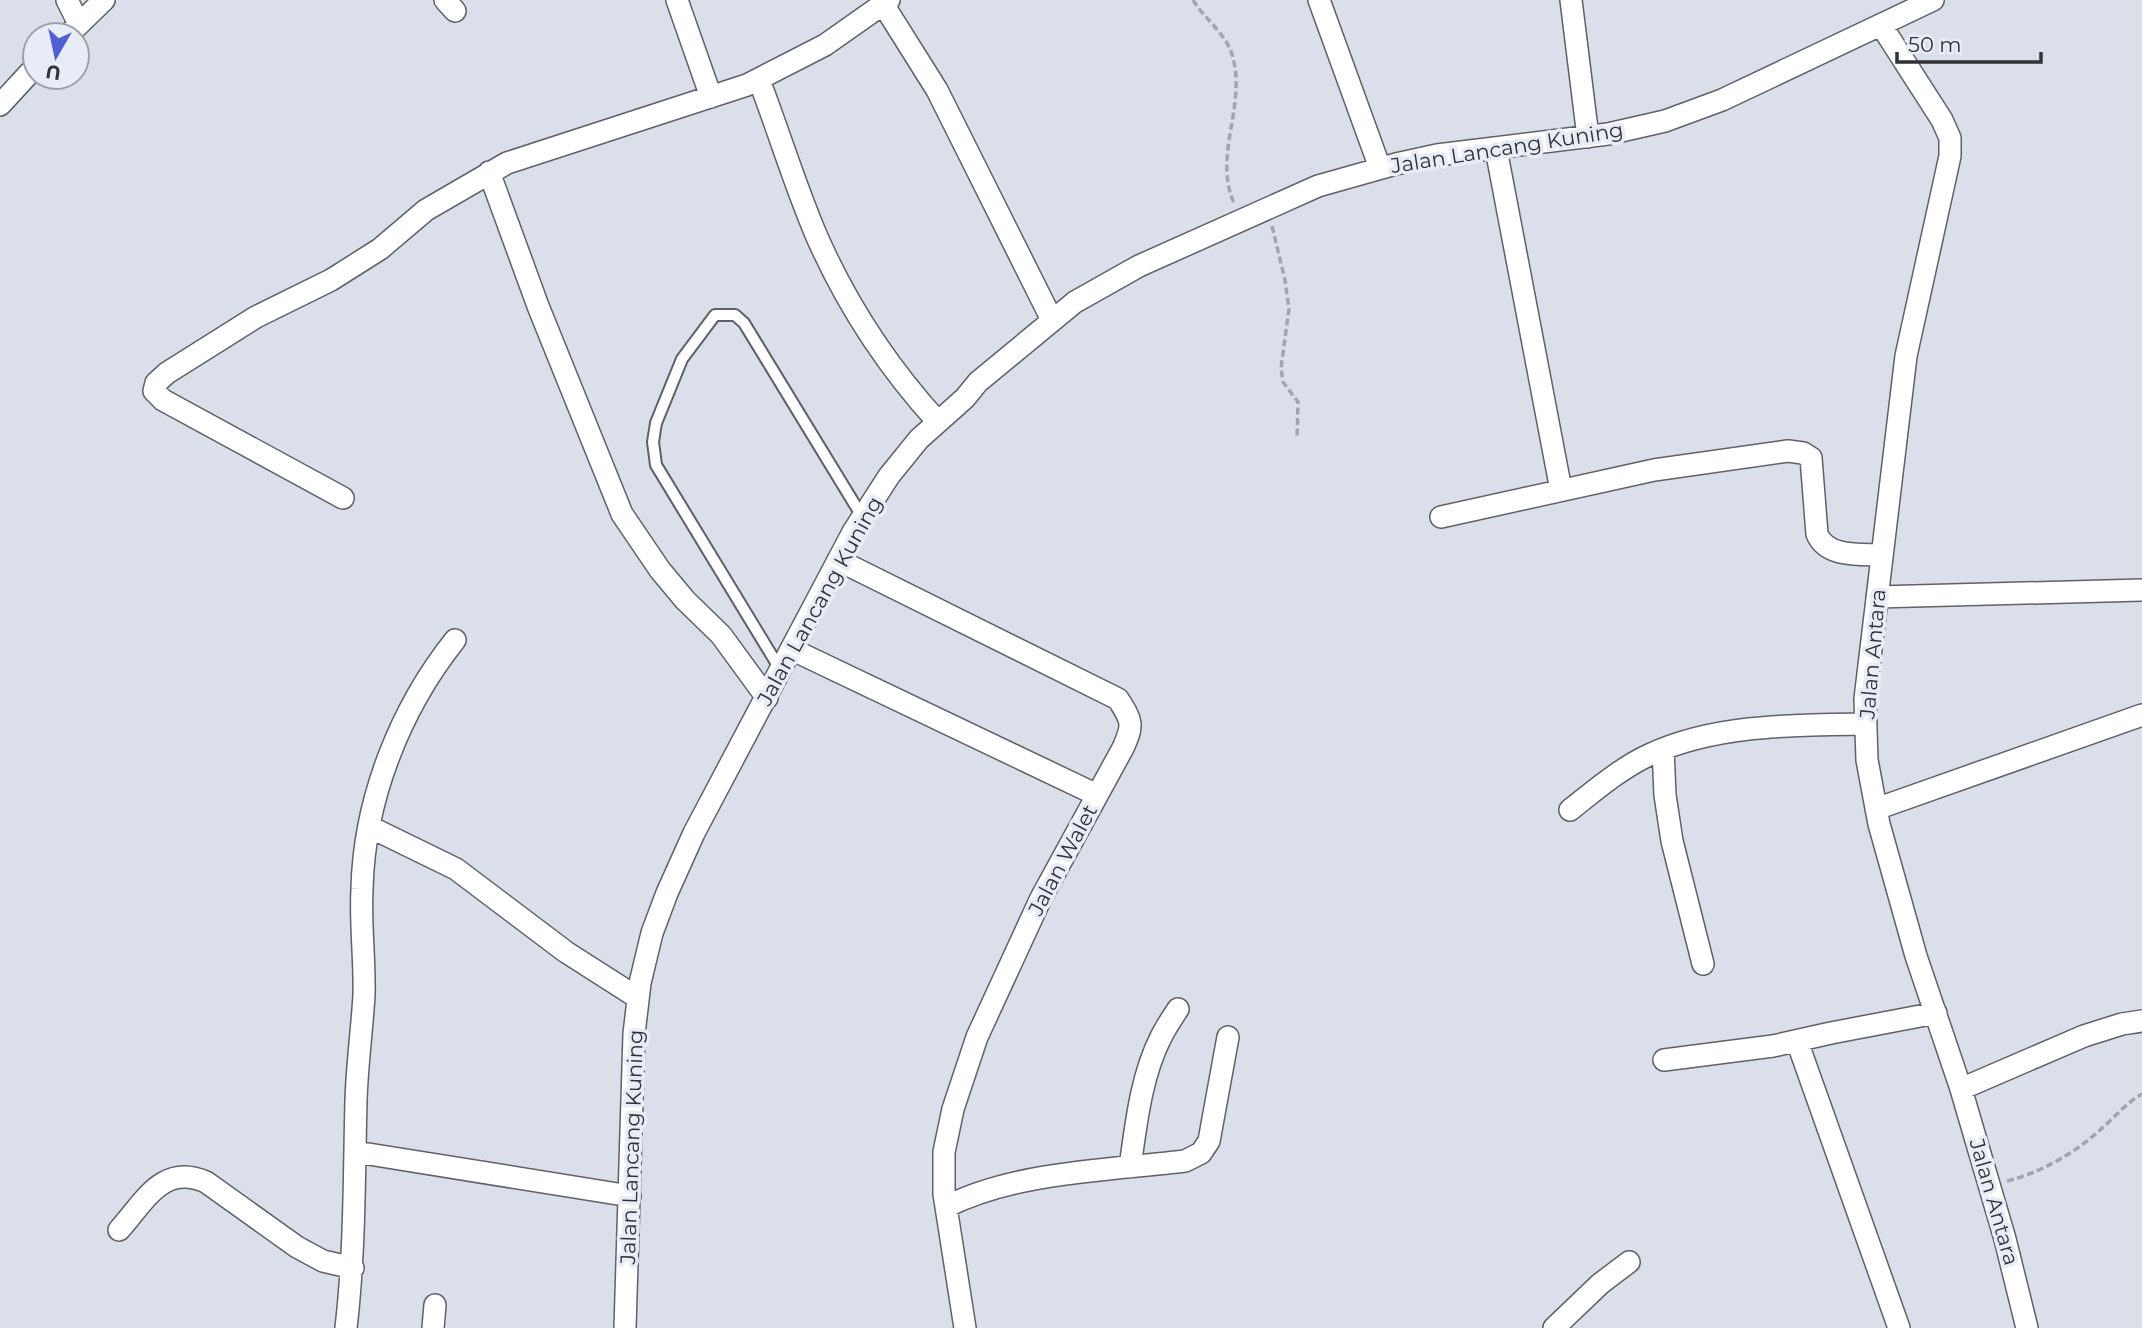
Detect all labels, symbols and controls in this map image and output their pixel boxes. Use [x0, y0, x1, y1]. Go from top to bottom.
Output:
north arrow [21, 21, 91, 91]
scale bar [1897, 21, 2040, 65]
text: 50 m [1908, 32, 1962, 57]
text: U [44, 60, 63, 85]
street label: Jalan Lancang Kuning [1388, 117, 1625, 178]
street label: Jalan Lancang Kuning [751, 492, 887, 710]
street label: Jalan Antara [1854, 588, 1891, 721]
street label: Jalan Walet [1022, 800, 1102, 920]
street label: Jalan Lancang Kuning [615, 1029, 648, 1266]
street label: Jalan Antara [1964, 1135, 2024, 1268]

